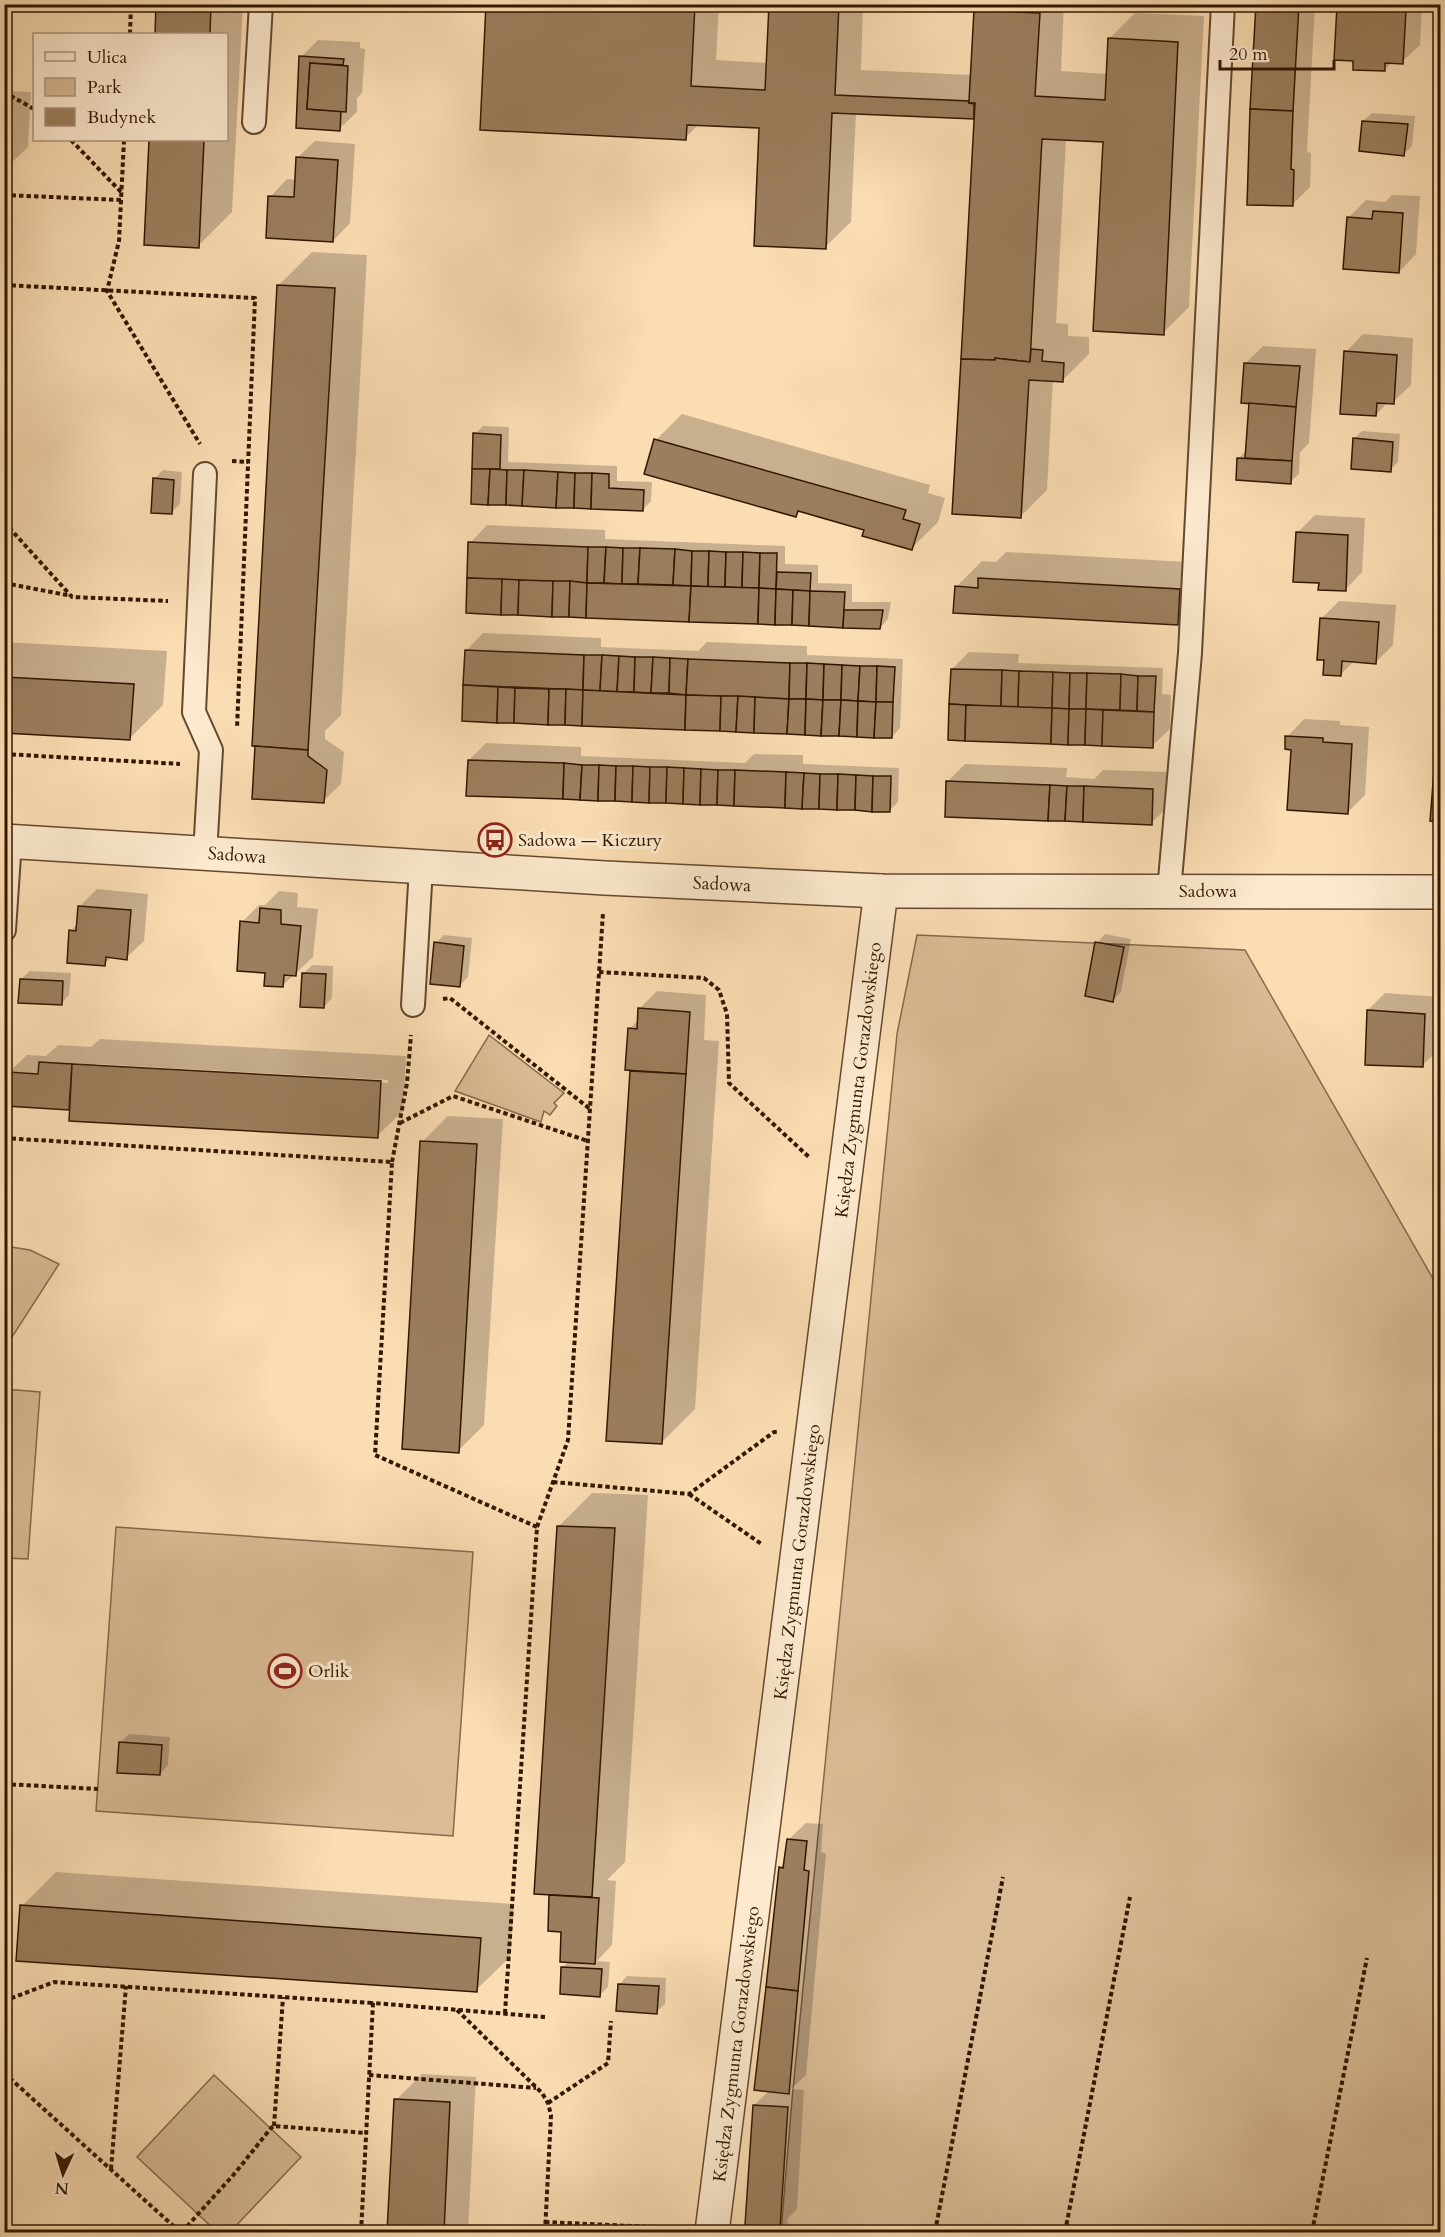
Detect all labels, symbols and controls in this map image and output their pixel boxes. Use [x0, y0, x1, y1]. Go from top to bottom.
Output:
legend [33, 33, 228, 141]
scale bar [1220, 33, 1334, 71]
text: 20 m [1229, 42, 1268, 67]
text: Ulica [87, 45, 128, 70]
text: Park [87, 75, 122, 100]
text: Budynek [87, 105, 157, 130]
bus stop icon: Sadowa — Kiczury [477, 822, 513, 858]
place label: Sadowa — Kiczury [518, 828, 663, 853]
street label: Sadowa [207, 841, 267, 870]
street label: Sadowa [692, 870, 752, 899]
street label: Sadowa [1179, 879, 1237, 904]
street label: Księdza Zygmunta Gorazdowskiego [829, 940, 888, 1219]
street label: Księdza Zygmunta Gorazdowskiego [768, 1422, 827, 1701]
sports icon: Orlik [267, 1653, 303, 1689]
place label: Orlik [308, 1659, 350, 1684]
street label: Księdza Zygmunta Gorazdowskiego [707, 1904, 766, 2183]
north arrow [33, 2144, 93, 2204]
text: N [54, 2177, 70, 2199]

